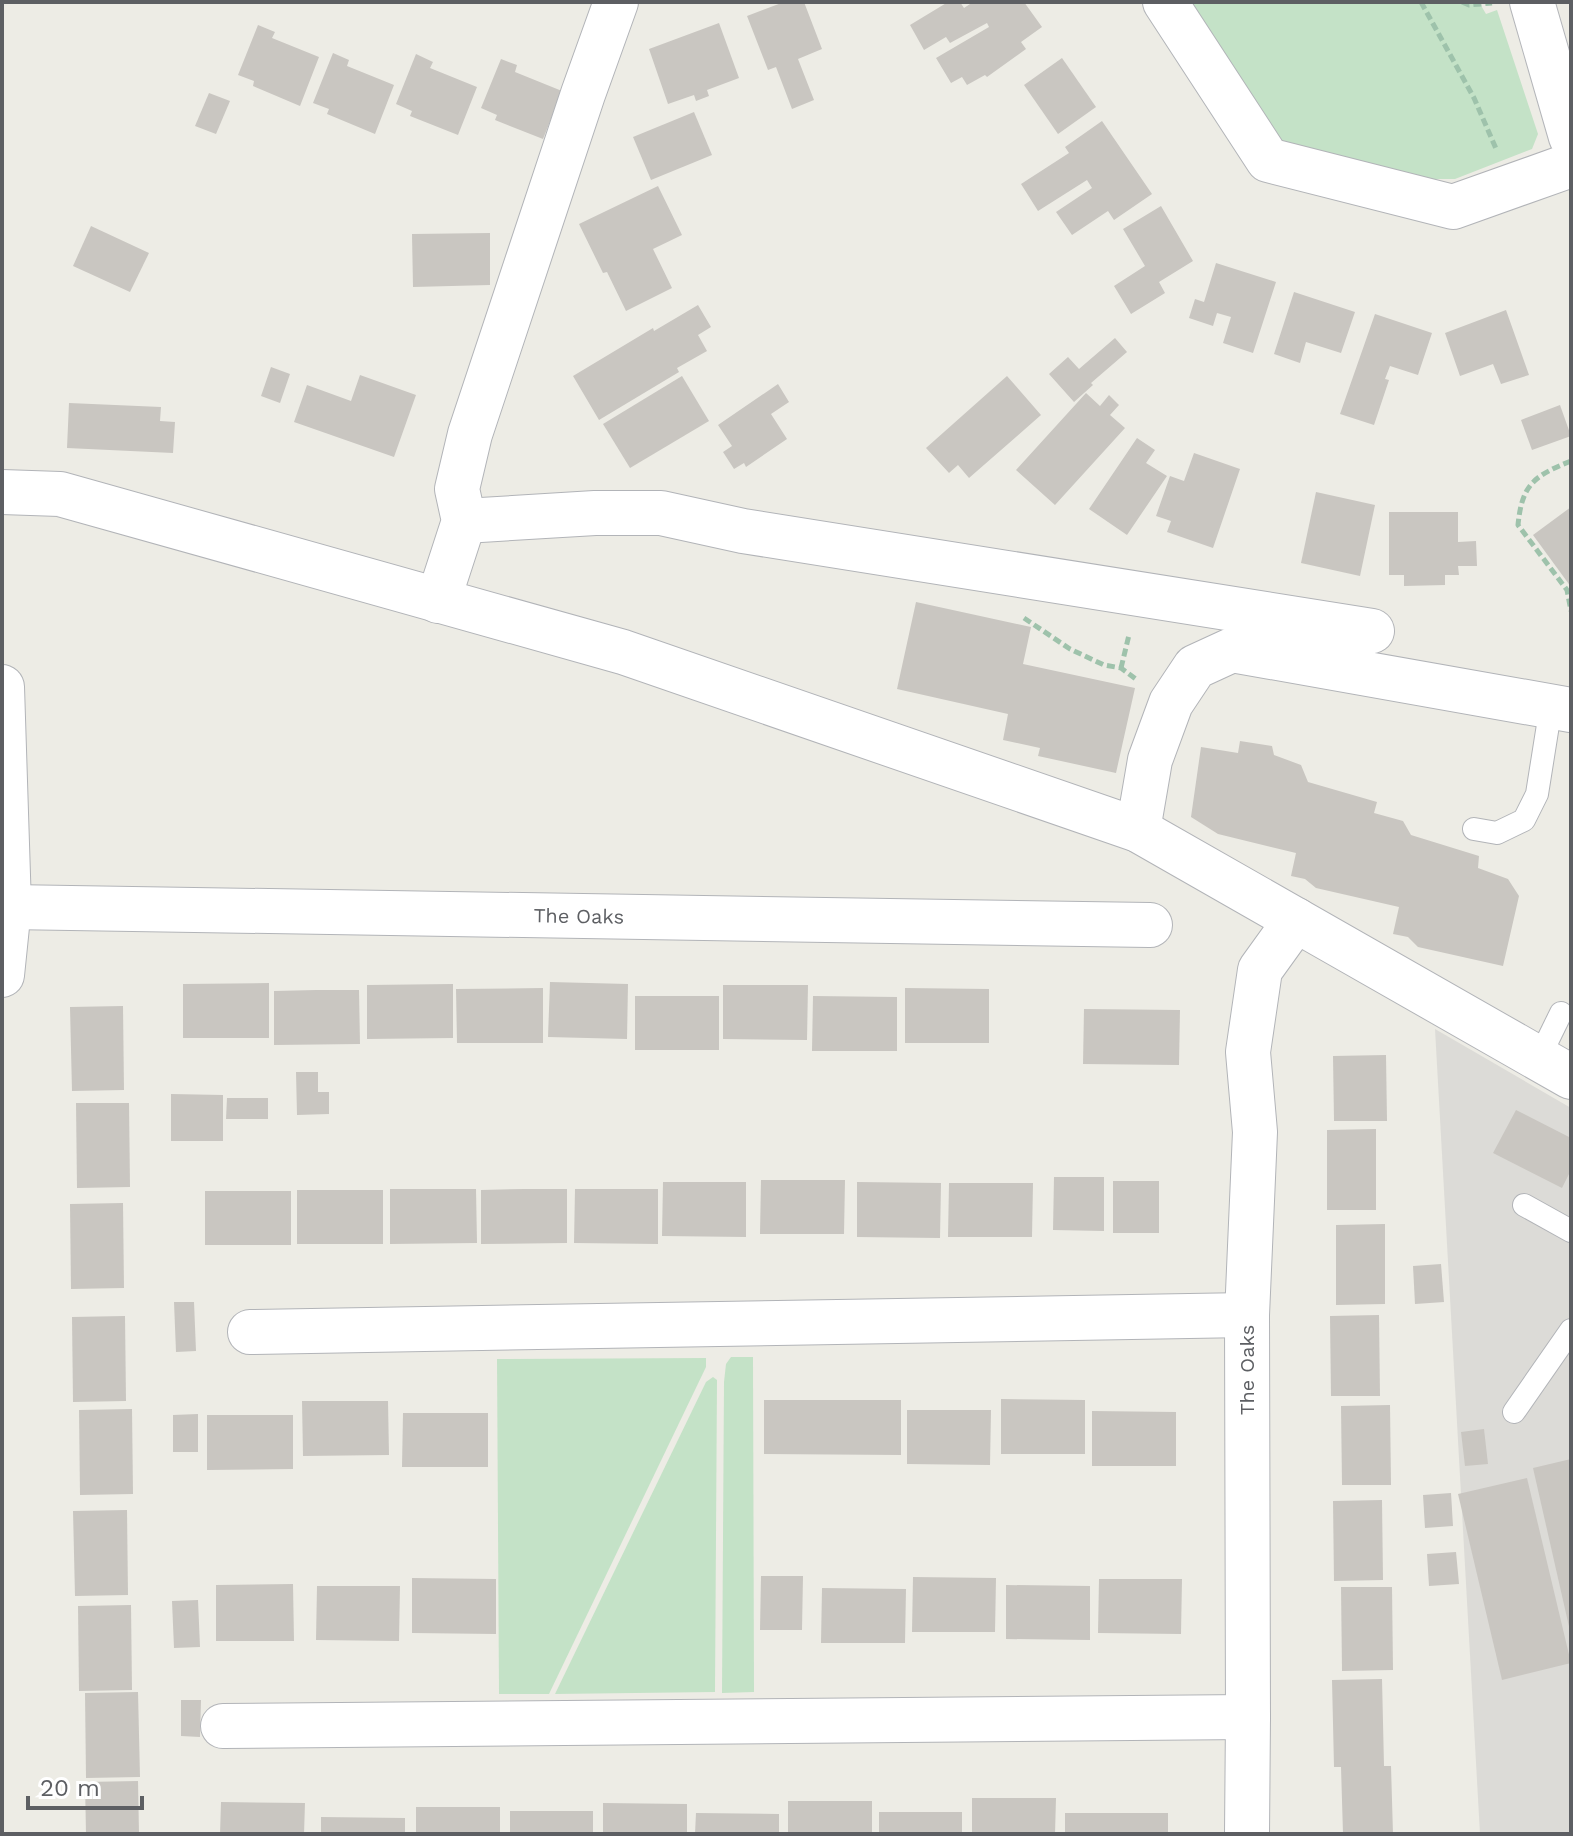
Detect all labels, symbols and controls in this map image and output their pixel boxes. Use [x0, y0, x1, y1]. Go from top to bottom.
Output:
street label: The Oaks [534, 903, 624, 929]
street label: The Oaks [1235, 1325, 1259, 1415]
scale bar [28, 1760, 142, 1810]
text: 20 m [40, 1774, 100, 1802]

